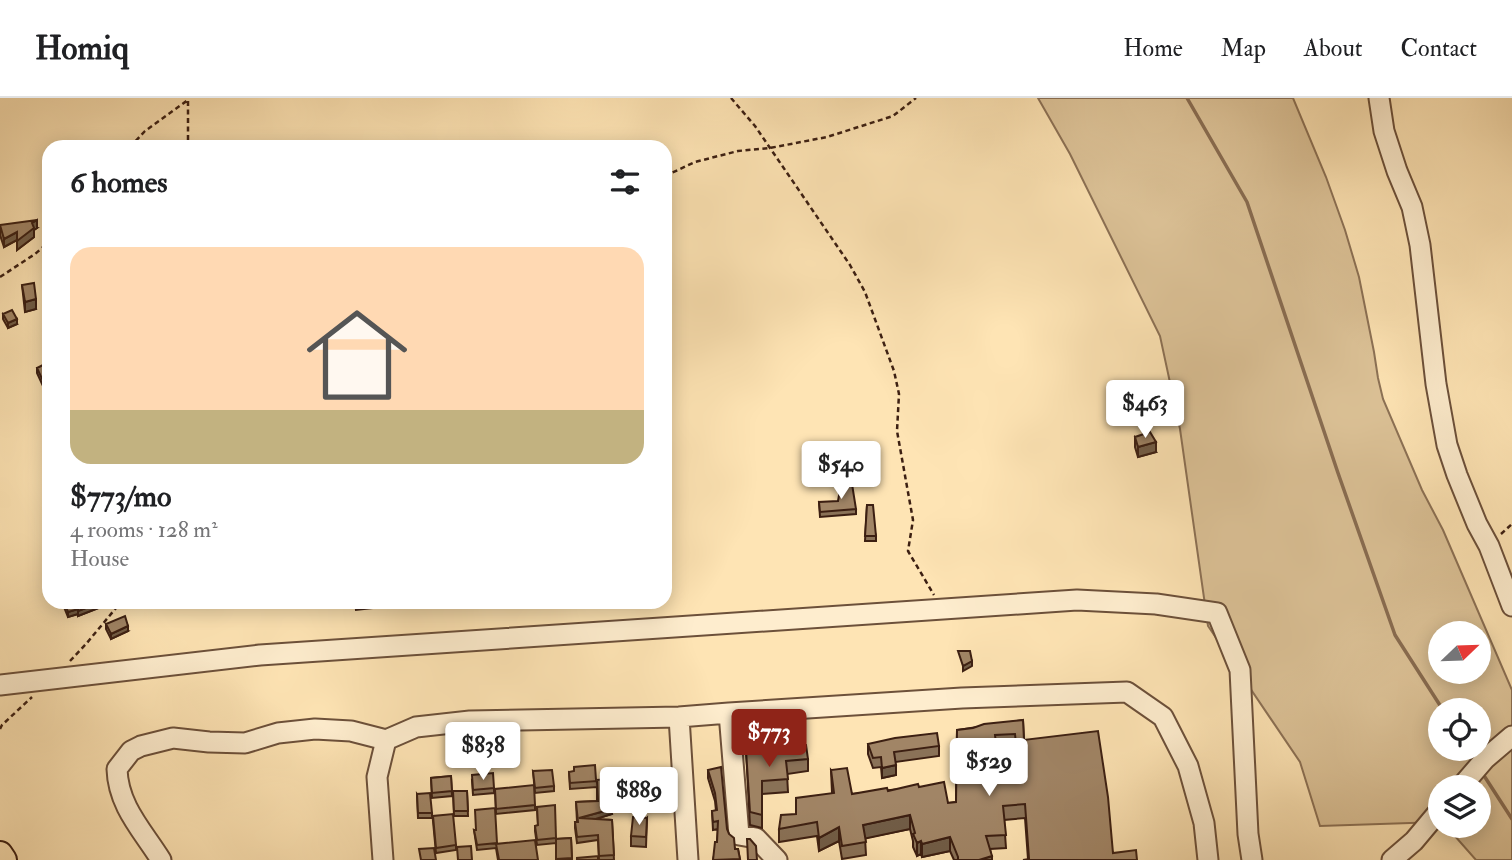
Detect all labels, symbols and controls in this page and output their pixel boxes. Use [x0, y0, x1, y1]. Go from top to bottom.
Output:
text: Homiq [35, 28, 129, 69]
text: Home [1123, 33, 1183, 64]
text: Map [1221, 33, 1266, 64]
text: About [1304, 33, 1363, 64]
text: Contact [1401, 33, 1477, 64]
icon: filters [606, 163, 644, 201]
text: 6 homes [70, 164, 168, 201]
icon: home [294, 292, 420, 418]
pin: $463 [1104, 380, 1186, 440]
text: $463 [1122, 388, 1168, 417]
pin: $540 [800, 442, 882, 501]
text: $540 [818, 449, 864, 478]
text: $773/mo [70, 478, 171, 515]
text: 4 rooms · 128 m² [70, 515, 218, 544]
text: House [70, 544, 129, 573]
north arrow [1428, 621, 1491, 684]
map controls [1428, 621, 1491, 838]
button: locate [1428, 698, 1491, 761]
pin: $773 [728, 710, 810, 769]
text: $773 [748, 717, 790, 746]
pin: $838 [442, 722, 524, 782]
text: $838 [461, 730, 505, 759]
pin: $529 [948, 738, 1030, 798]
text: $529 [966, 746, 1012, 775]
pin: $889 [598, 768, 680, 827]
text: $889 [616, 775, 662, 804]
button: layers [1428, 775, 1491, 838]

